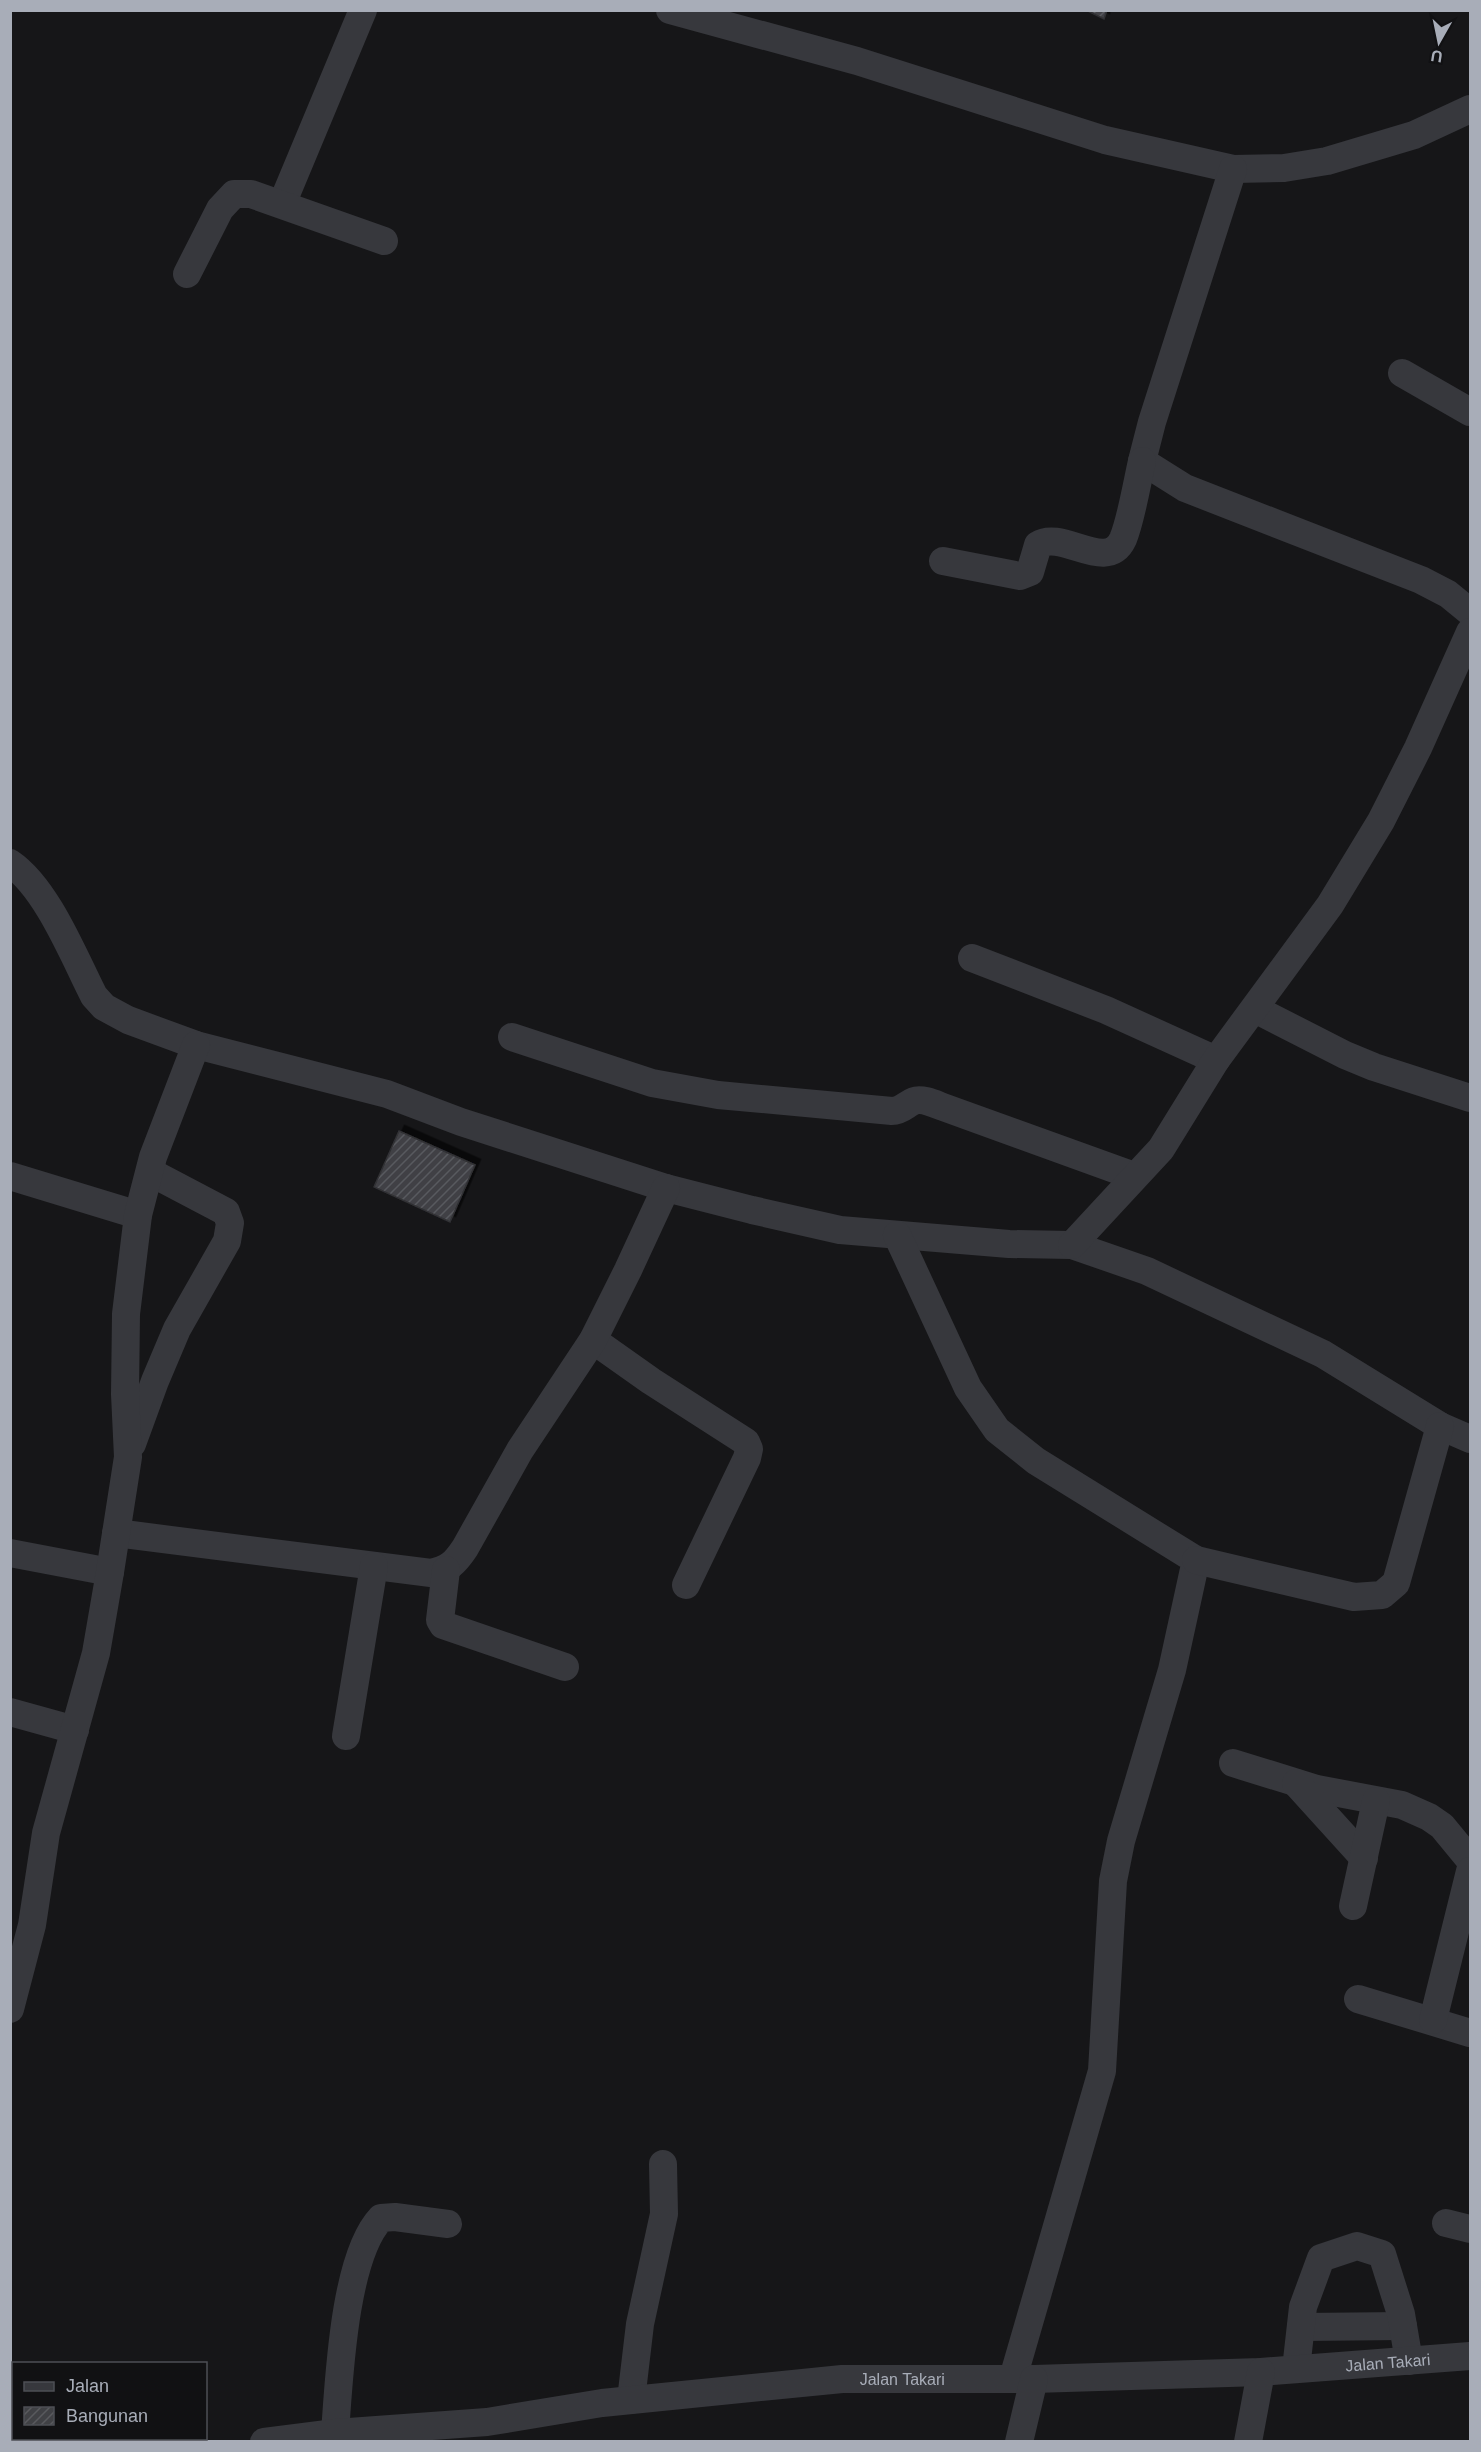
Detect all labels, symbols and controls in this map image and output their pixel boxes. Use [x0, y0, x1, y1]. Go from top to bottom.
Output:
north arrow [1409, 12, 1469, 72]
text: U [1430, 47, 1444, 66]
street label: Jalan Takari [1345, 2351, 1431, 2375]
legend [12, 2362, 207, 2440]
street label: Jalan Takari [860, 2371, 945, 2388]
text: Jalan [66, 2376, 109, 2396]
text: Bangunan [66, 2406, 148, 2426]

